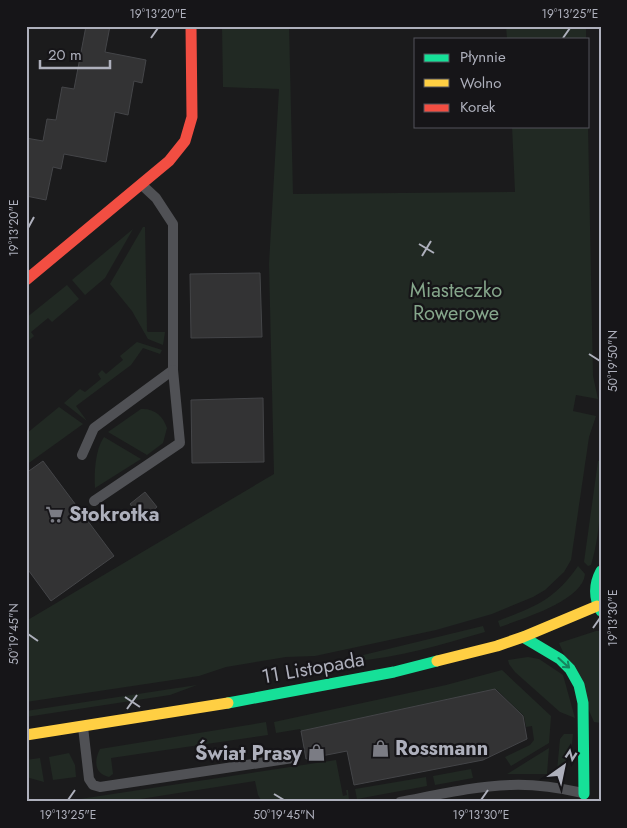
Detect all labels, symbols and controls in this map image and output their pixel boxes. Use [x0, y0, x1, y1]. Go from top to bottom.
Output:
text: 19°13'20"E [129, 5, 187, 23]
text: 19°13'25"E [542, 5, 598, 23]
scale bar [40, 38, 110, 70]
legend [414, 38, 590, 128]
text: 20 m [48, 44, 82, 66]
text: Płynnie [460, 46, 506, 68]
text: Wolno [460, 72, 501, 94]
text: Korek [460, 96, 496, 118]
text: 19°13'20"E [5, 199, 23, 257]
park label: Miasteczko Rowerowe [410, 276, 502, 328]
text: 50°19'50"N [604, 330, 622, 392]
place label: Stokrotka [69, 500, 160, 529]
supermarket icon: Stokrotka [45, 504, 65, 524]
text: 19°13'30"E [604, 590, 622, 646]
text: 50°19'45"N [5, 603, 23, 665]
street label: 11 Listopada [259, 645, 367, 691]
one-way arrow [557, 657, 570, 669]
place label: Rossmann [395, 734, 488, 763]
shop icon: Rossmann [371, 738, 391, 758]
place label: Świat Prasy [195, 739, 303, 768]
north arrow [540, 740, 590, 790]
shop icon: Świat Prasy [306, 743, 326, 763]
text: N [561, 744, 581, 767]
text: 19°13'25"E [40, 806, 96, 824]
text: 50°19'45"N [253, 806, 315, 824]
text: 19°13'30"E [453, 806, 509, 824]

